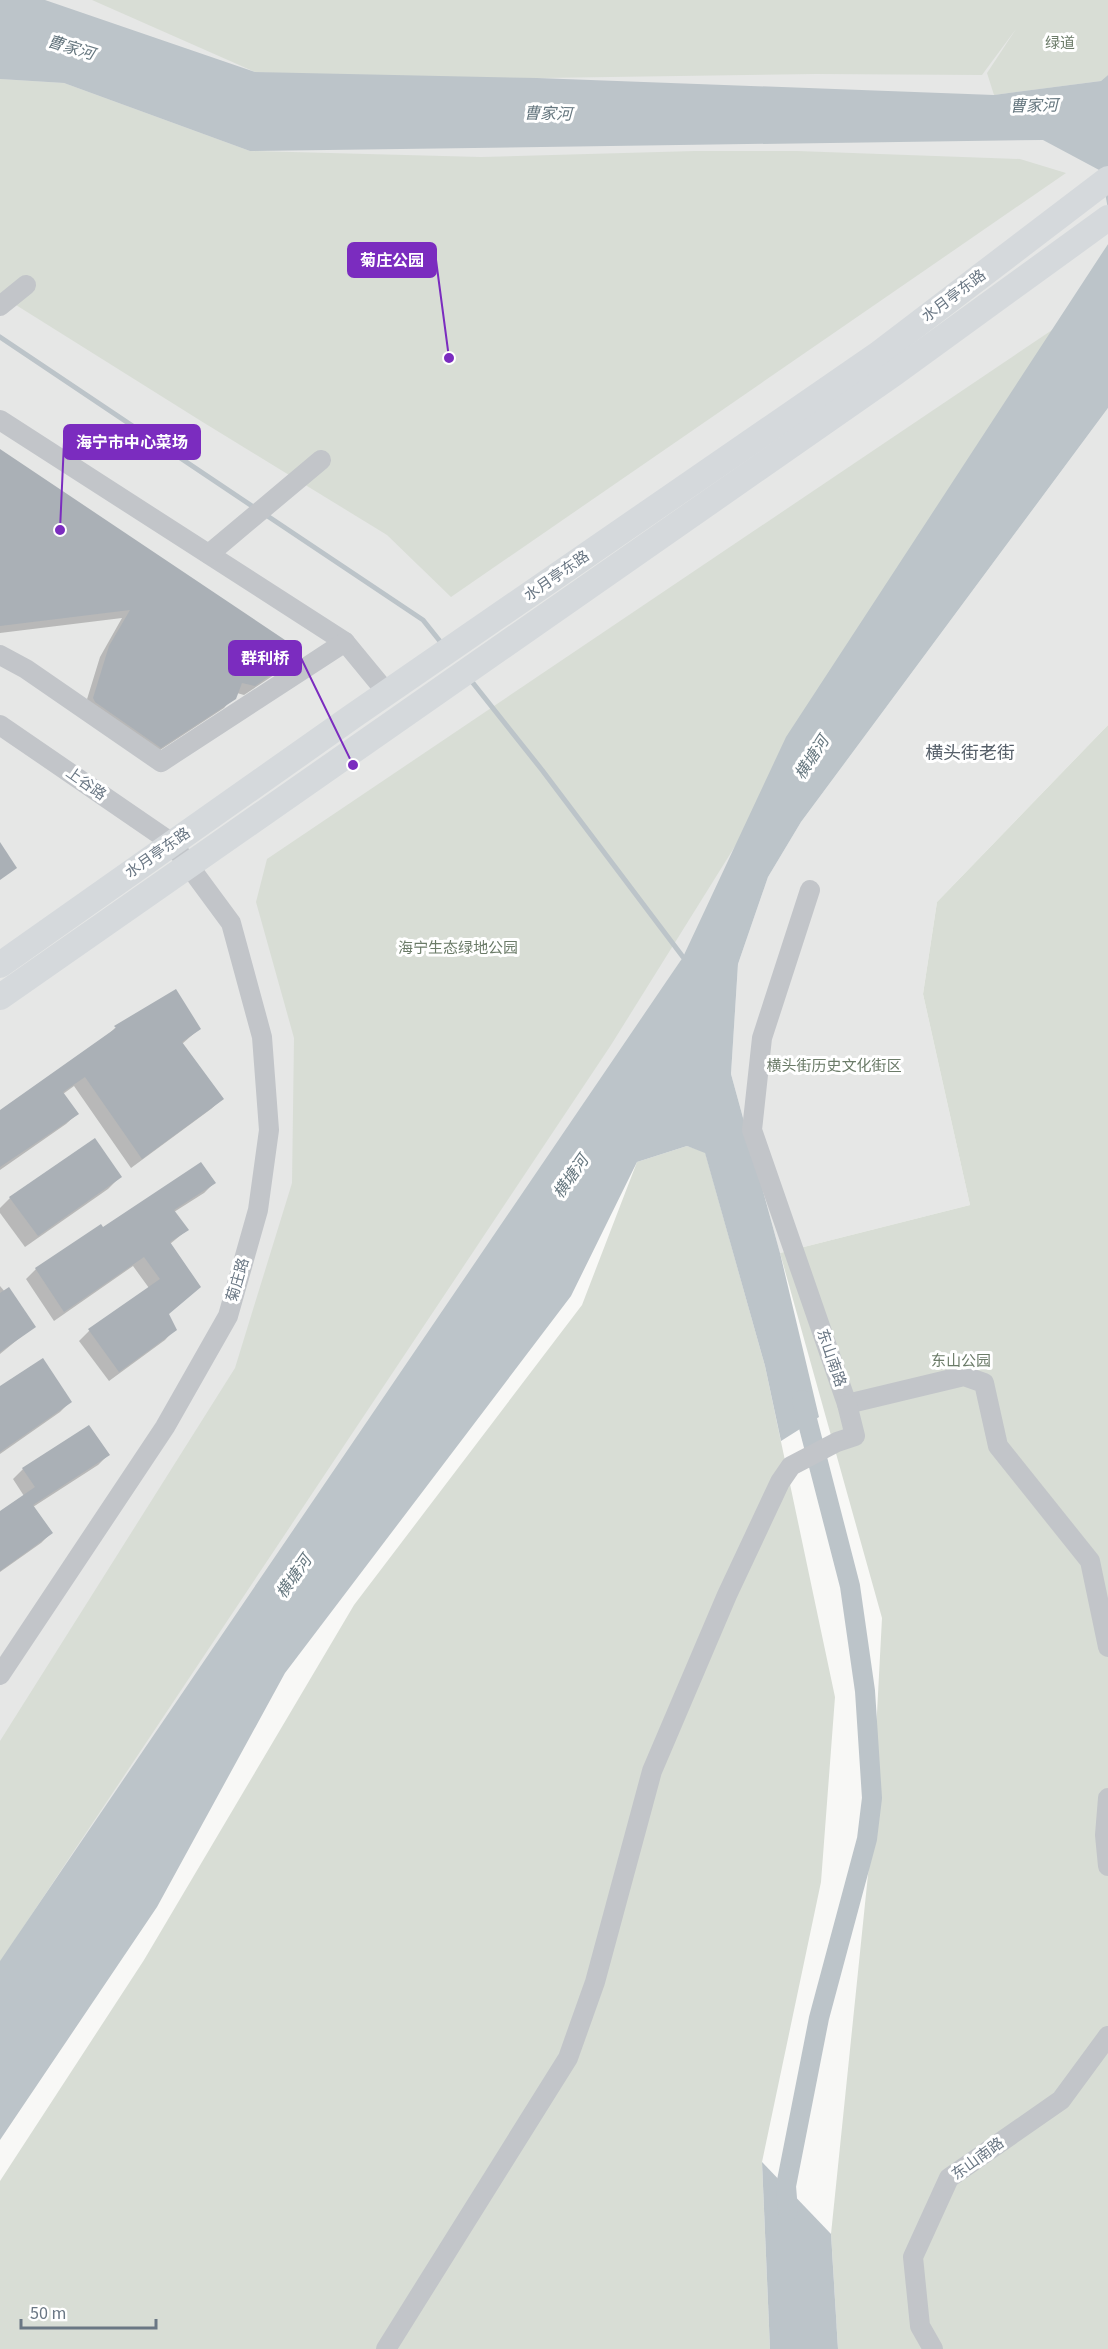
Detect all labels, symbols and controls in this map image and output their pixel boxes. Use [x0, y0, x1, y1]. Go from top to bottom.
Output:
water label: 曹家河 [45, 30, 100, 66]
park label: 绿道 [1045, 33, 1075, 54]
water label: 曹家河 [1010, 95, 1061, 117]
water label: 曹家河 [524, 103, 575, 125]
callout: 菊庄公园 [348, 243, 436, 277]
text: 菊庄公园 [360, 250, 424, 272]
street label: 水月亭东路 [918, 265, 990, 327]
callout: 海宁市中心菜场 [64, 425, 200, 459]
text: 海宁市中心菜场 [76, 432, 188, 454]
street label: 水月亭东路 [520, 546, 594, 606]
callout: 群利桥 [229, 641, 301, 675]
text: 群利桥 [241, 648, 290, 670]
water label: 横塘河 [790, 729, 836, 784]
district label: 横头街老街 [925, 741, 1015, 766]
street label: 上谷路 [62, 762, 110, 806]
street label: 水月亭东路 [121, 823, 195, 883]
park label: 海宁生态绿地公园 [398, 938, 518, 959]
park label: 横头街历史文化街区 [766, 1056, 902, 1077]
water label: 横塘河 [548, 1149, 595, 1203]
street label: 菊庄路 [222, 1255, 254, 1305]
street label: 东山南路 [811, 1326, 851, 1390]
park label: 东山公园 [931, 1351, 991, 1372]
water label: 横塘河 [271, 1549, 318, 1603]
street label: 东山南路 [948, 2133, 1008, 2185]
scale bar [21, 2292, 156, 2330]
text: 50 m [30, 2301, 66, 2326]

